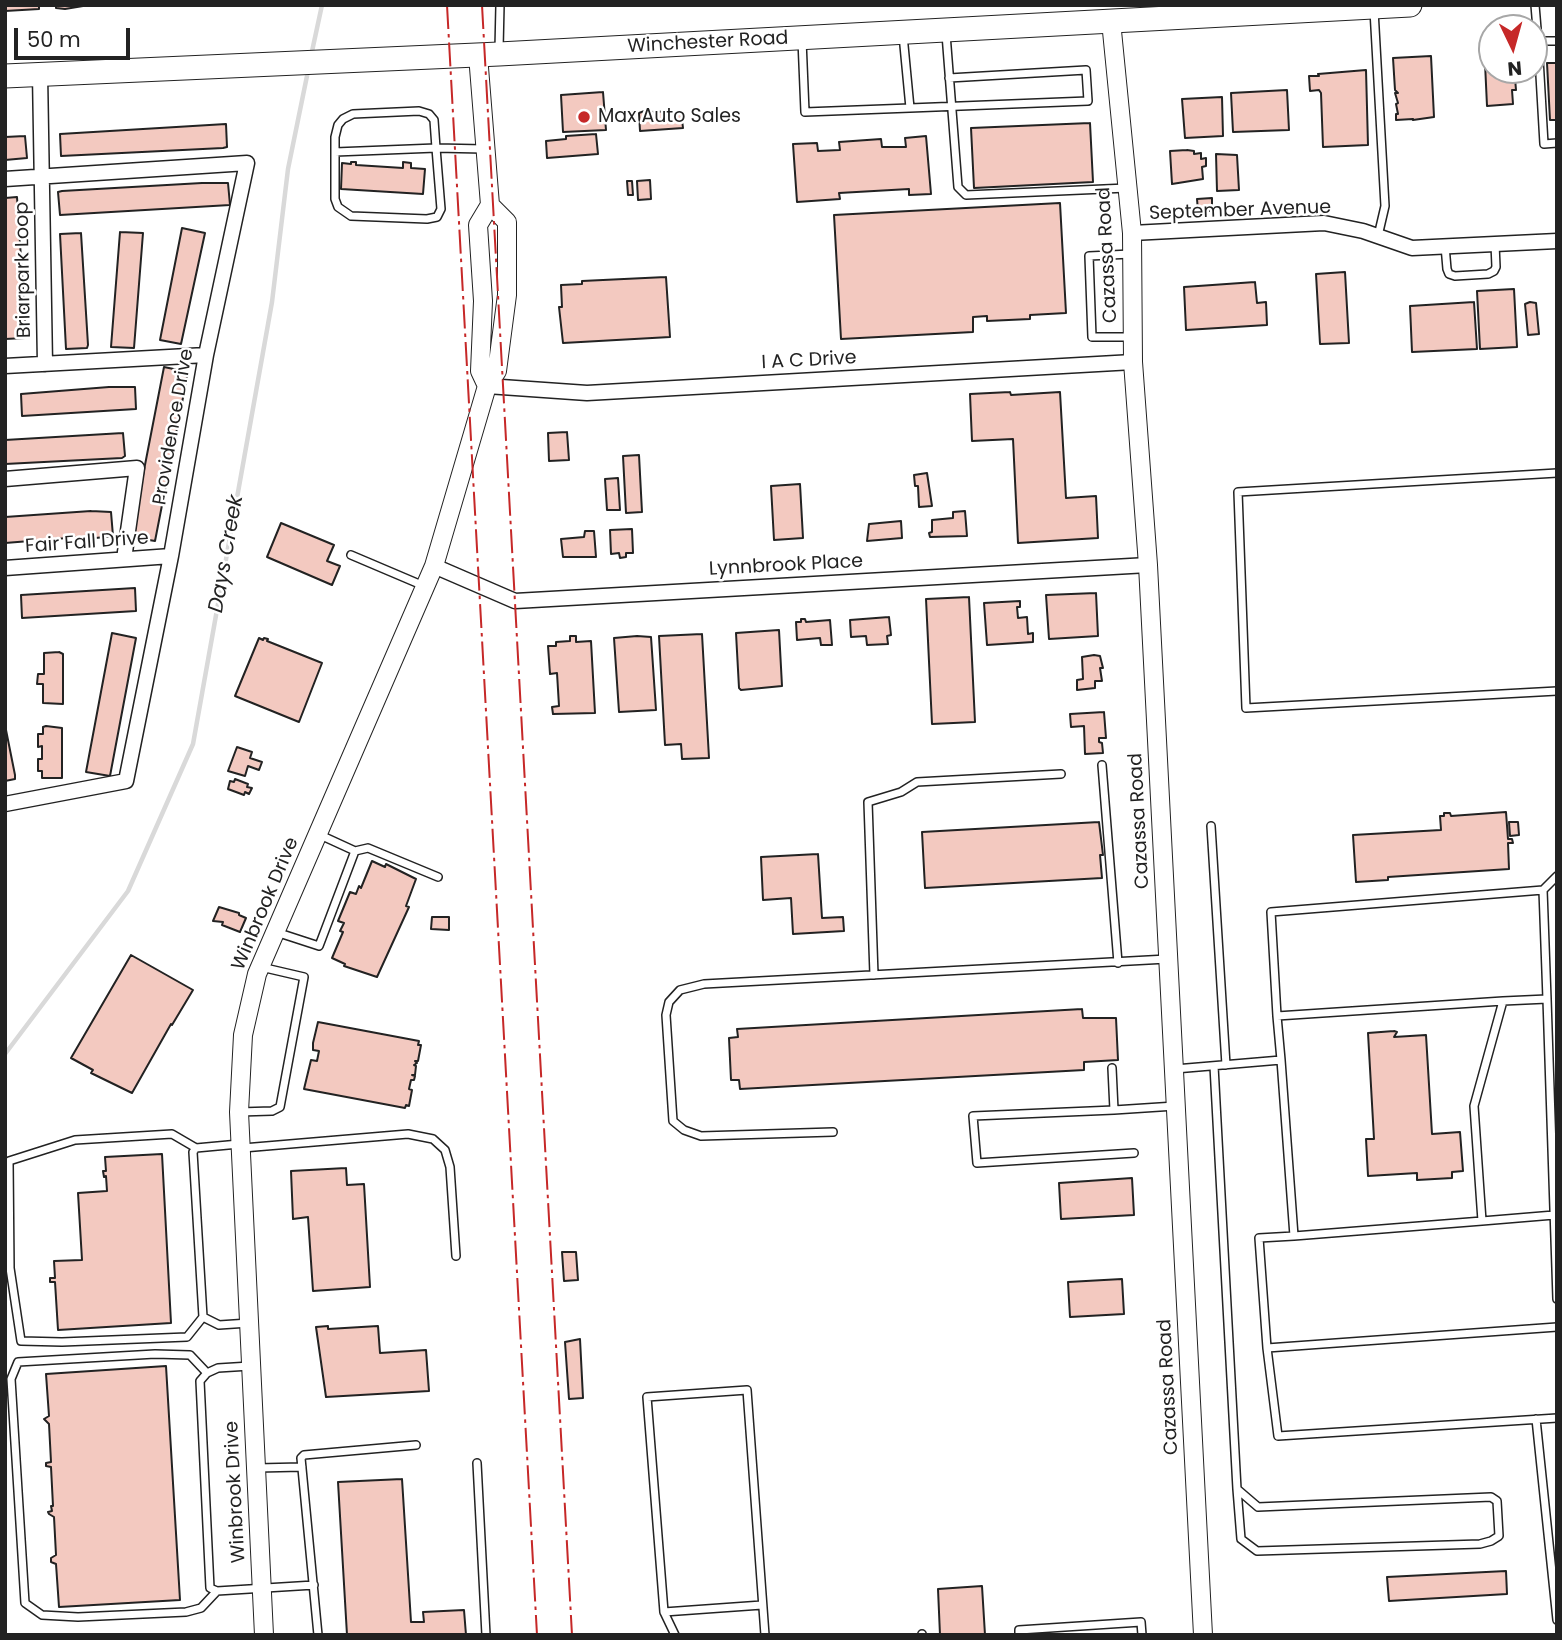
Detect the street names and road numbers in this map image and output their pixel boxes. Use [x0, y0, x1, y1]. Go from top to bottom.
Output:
street label: Winchester Road [627, 27, 789, 59]
street label: Cazassa Road [1093, 186, 1123, 324]
street label: September Avenue [1149, 196, 1331, 226]
street label: Briarpark Loop [11, 202, 37, 338]
street label: Providence Drive [149, 347, 199, 507]
street label: I A C Drive [761, 347, 857, 375]
street label: Fair Fall Drive [24, 527, 150, 559]
street label: Lynnbrook Place [708, 551, 864, 581]
street label: Cazassa Road [1125, 752, 1155, 890]
street label: Winbrook Drive [228, 834, 304, 974]
street label: Cazassa Road [1154, 1318, 1184, 1456]
street label: Winbrook Drive [221, 1420, 251, 1564]

